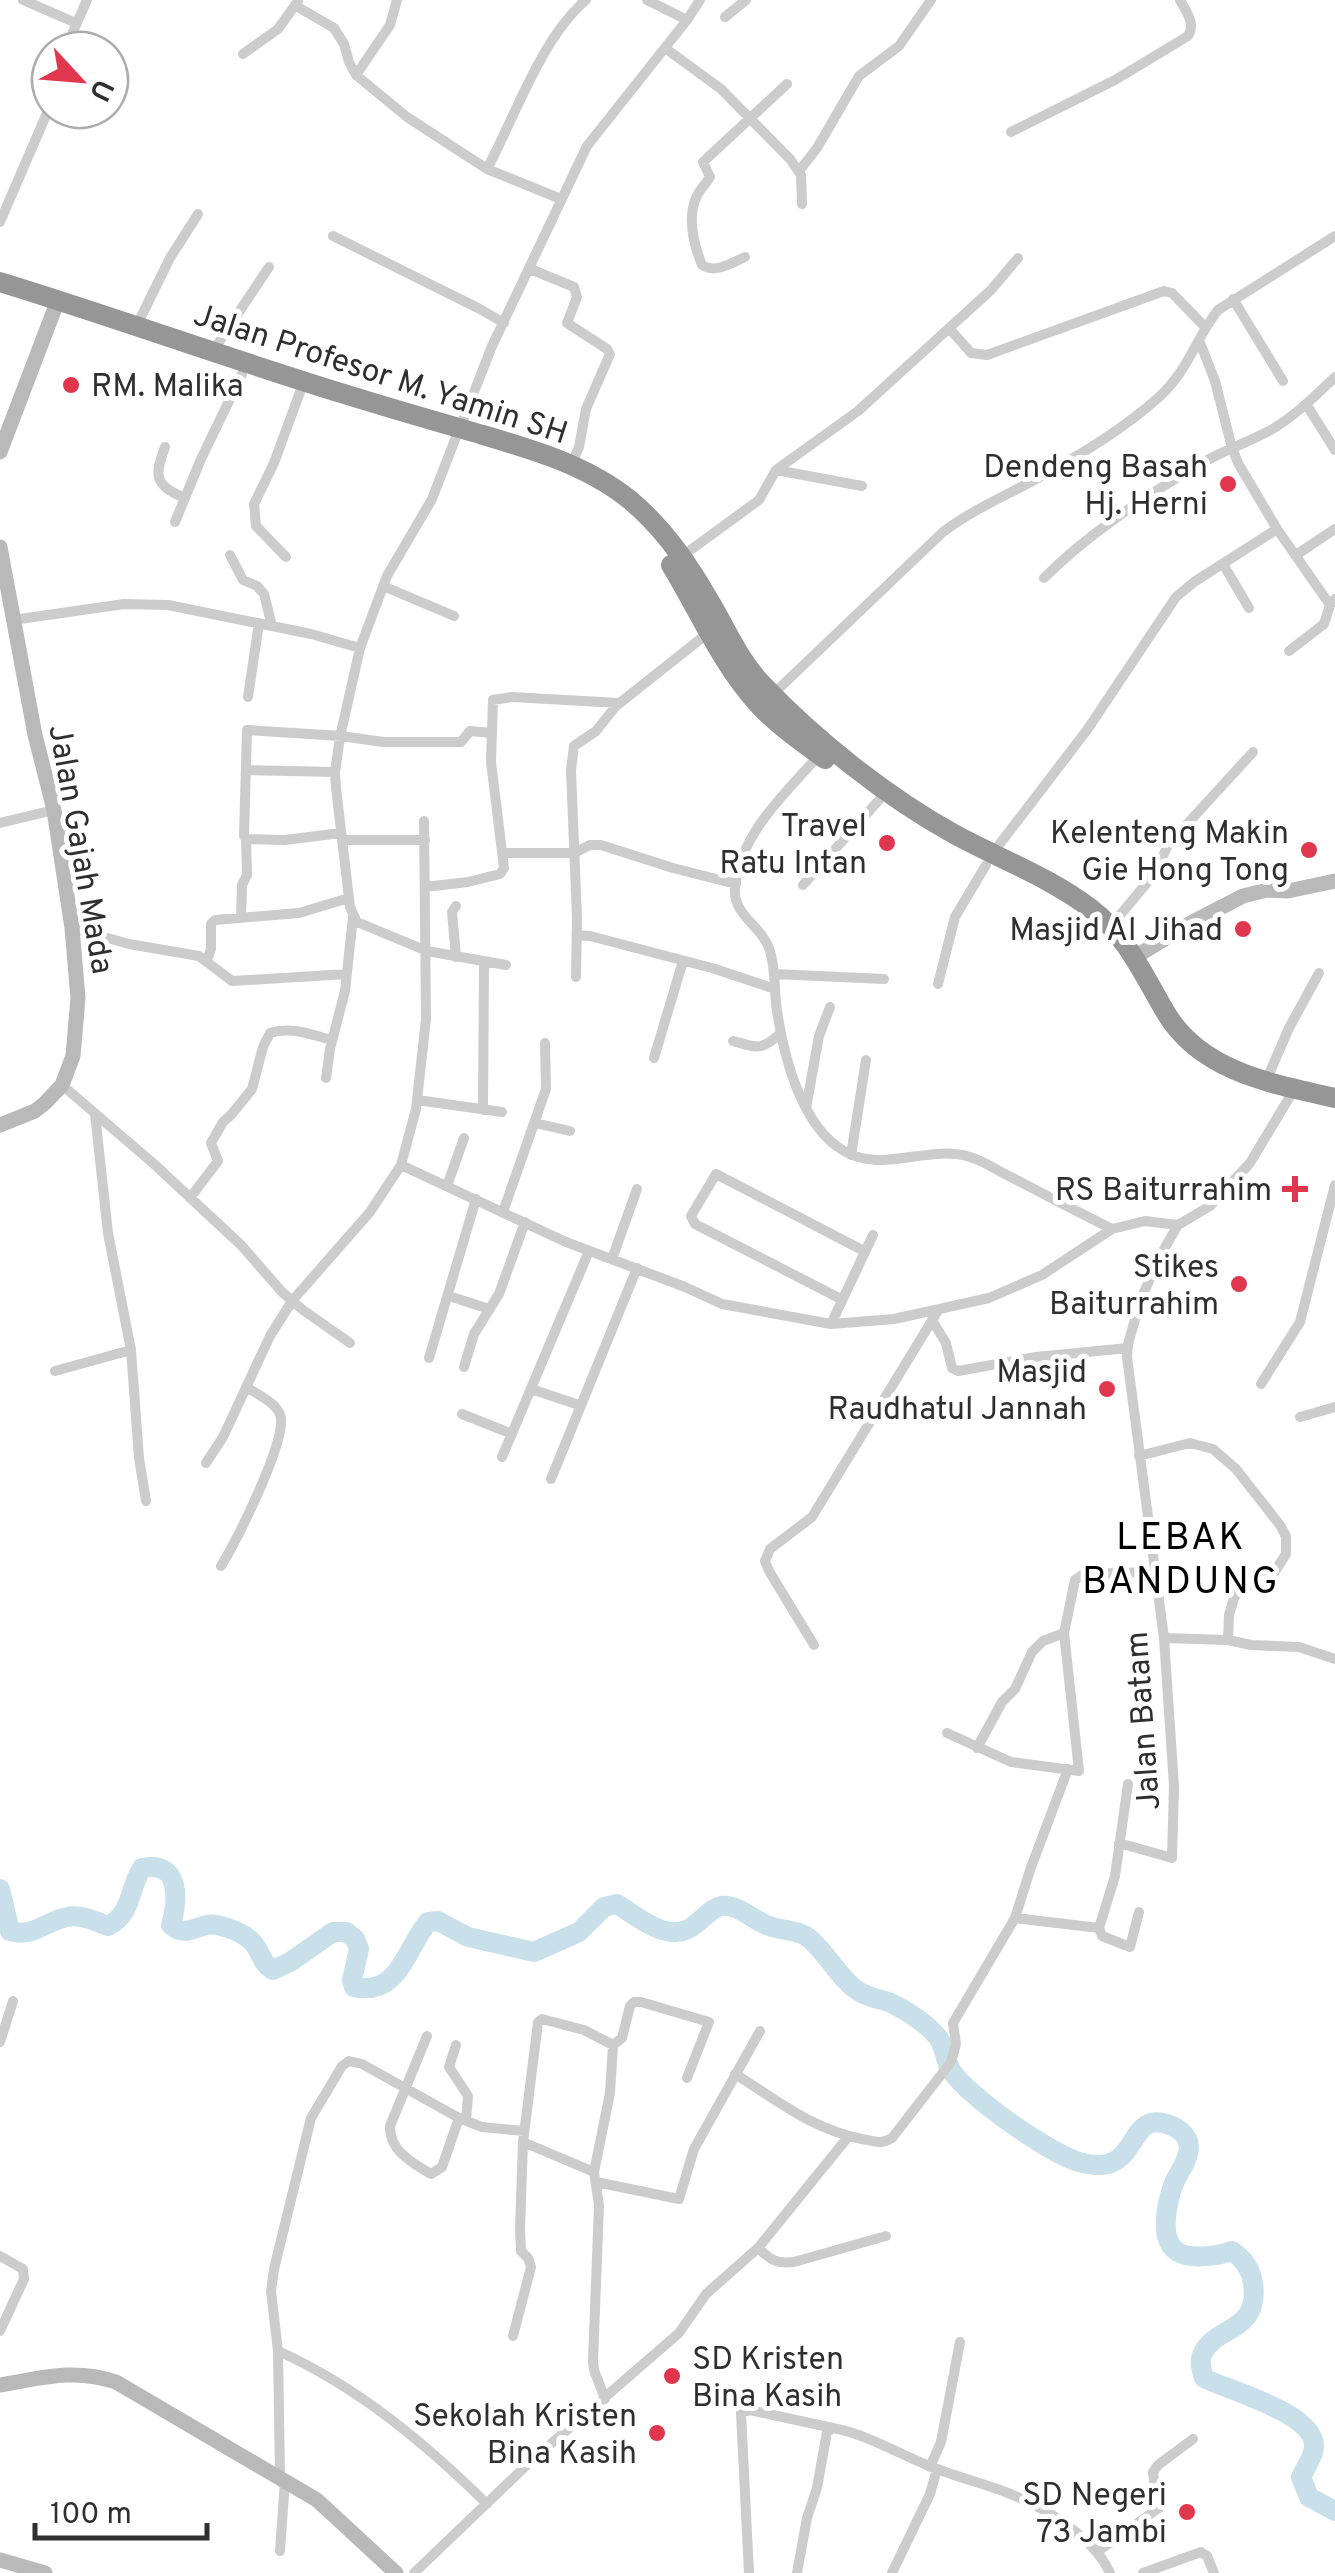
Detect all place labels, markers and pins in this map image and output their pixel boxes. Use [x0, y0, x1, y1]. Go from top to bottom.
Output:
place label: RM. Malika [91, 368, 244, 408]
marker: RM. Malika [60, 374, 82, 396]
place label: Dendeng Basah Hj. Herni [983, 449, 1208, 526]
marker: Dendeng Basah Hj. Herni [1217, 473, 1239, 495]
place label: Travel Ratu Intan [719, 808, 867, 885]
place label: Kelenteng Makin Gie Hong Tong [1050, 815, 1289, 892]
marker: Travel Ratu Intan [876, 832, 898, 854]
marker: Kelenteng Makin Gie Hong Tong [1298, 839, 1320, 861]
place label: Masjid Al Jihad [1009, 912, 1223, 952]
marker: Masjid Al Jihad [1232, 918, 1254, 940]
place label: RS Baiturrahim [1055, 1172, 1272, 1212]
marker: RS Baiturrahim [1282, 1176, 1308, 1202]
place label: Stikes Baiturrahim [1049, 1249, 1219, 1326]
marker: Stikes Baiturrahim [1228, 1273, 1250, 1295]
place label: Masjid Raudhatul Jannah [827, 1354, 1087, 1431]
marker: Masjid Raudhatul Jannah [1096, 1378, 1118, 1400]
place label: SD Kristen Bina Kasih [692, 2341, 844, 2418]
marker: SD Kristen Bina Kasih [661, 2365, 683, 2387]
place label: Sekolah Kristen Bina Kasih [413, 2398, 637, 2475]
marker: Sekolah Kristen Bina Kasih [646, 2422, 668, 2444]
place label: SD Negeri 73 Jambi [1022, 2477, 1167, 2554]
marker: SD Negeri 73 Jambi [1176, 2501, 1198, 2523]

